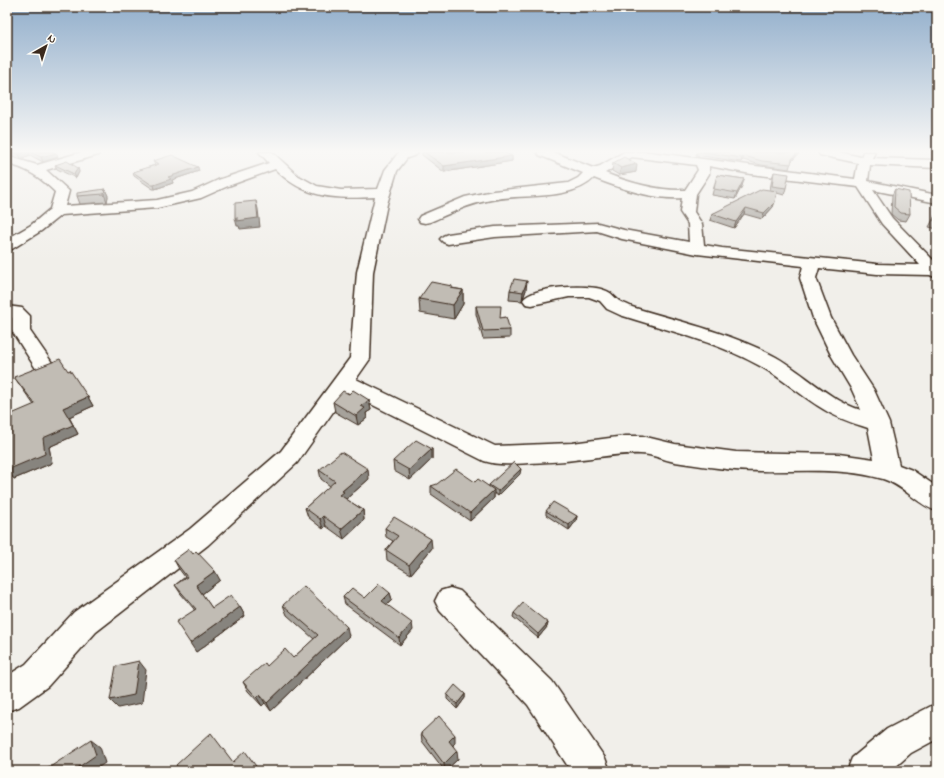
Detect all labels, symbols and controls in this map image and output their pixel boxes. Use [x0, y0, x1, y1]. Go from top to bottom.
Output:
north arrow [26, 26, 66, 66]
text: N [44, 30, 60, 48]

